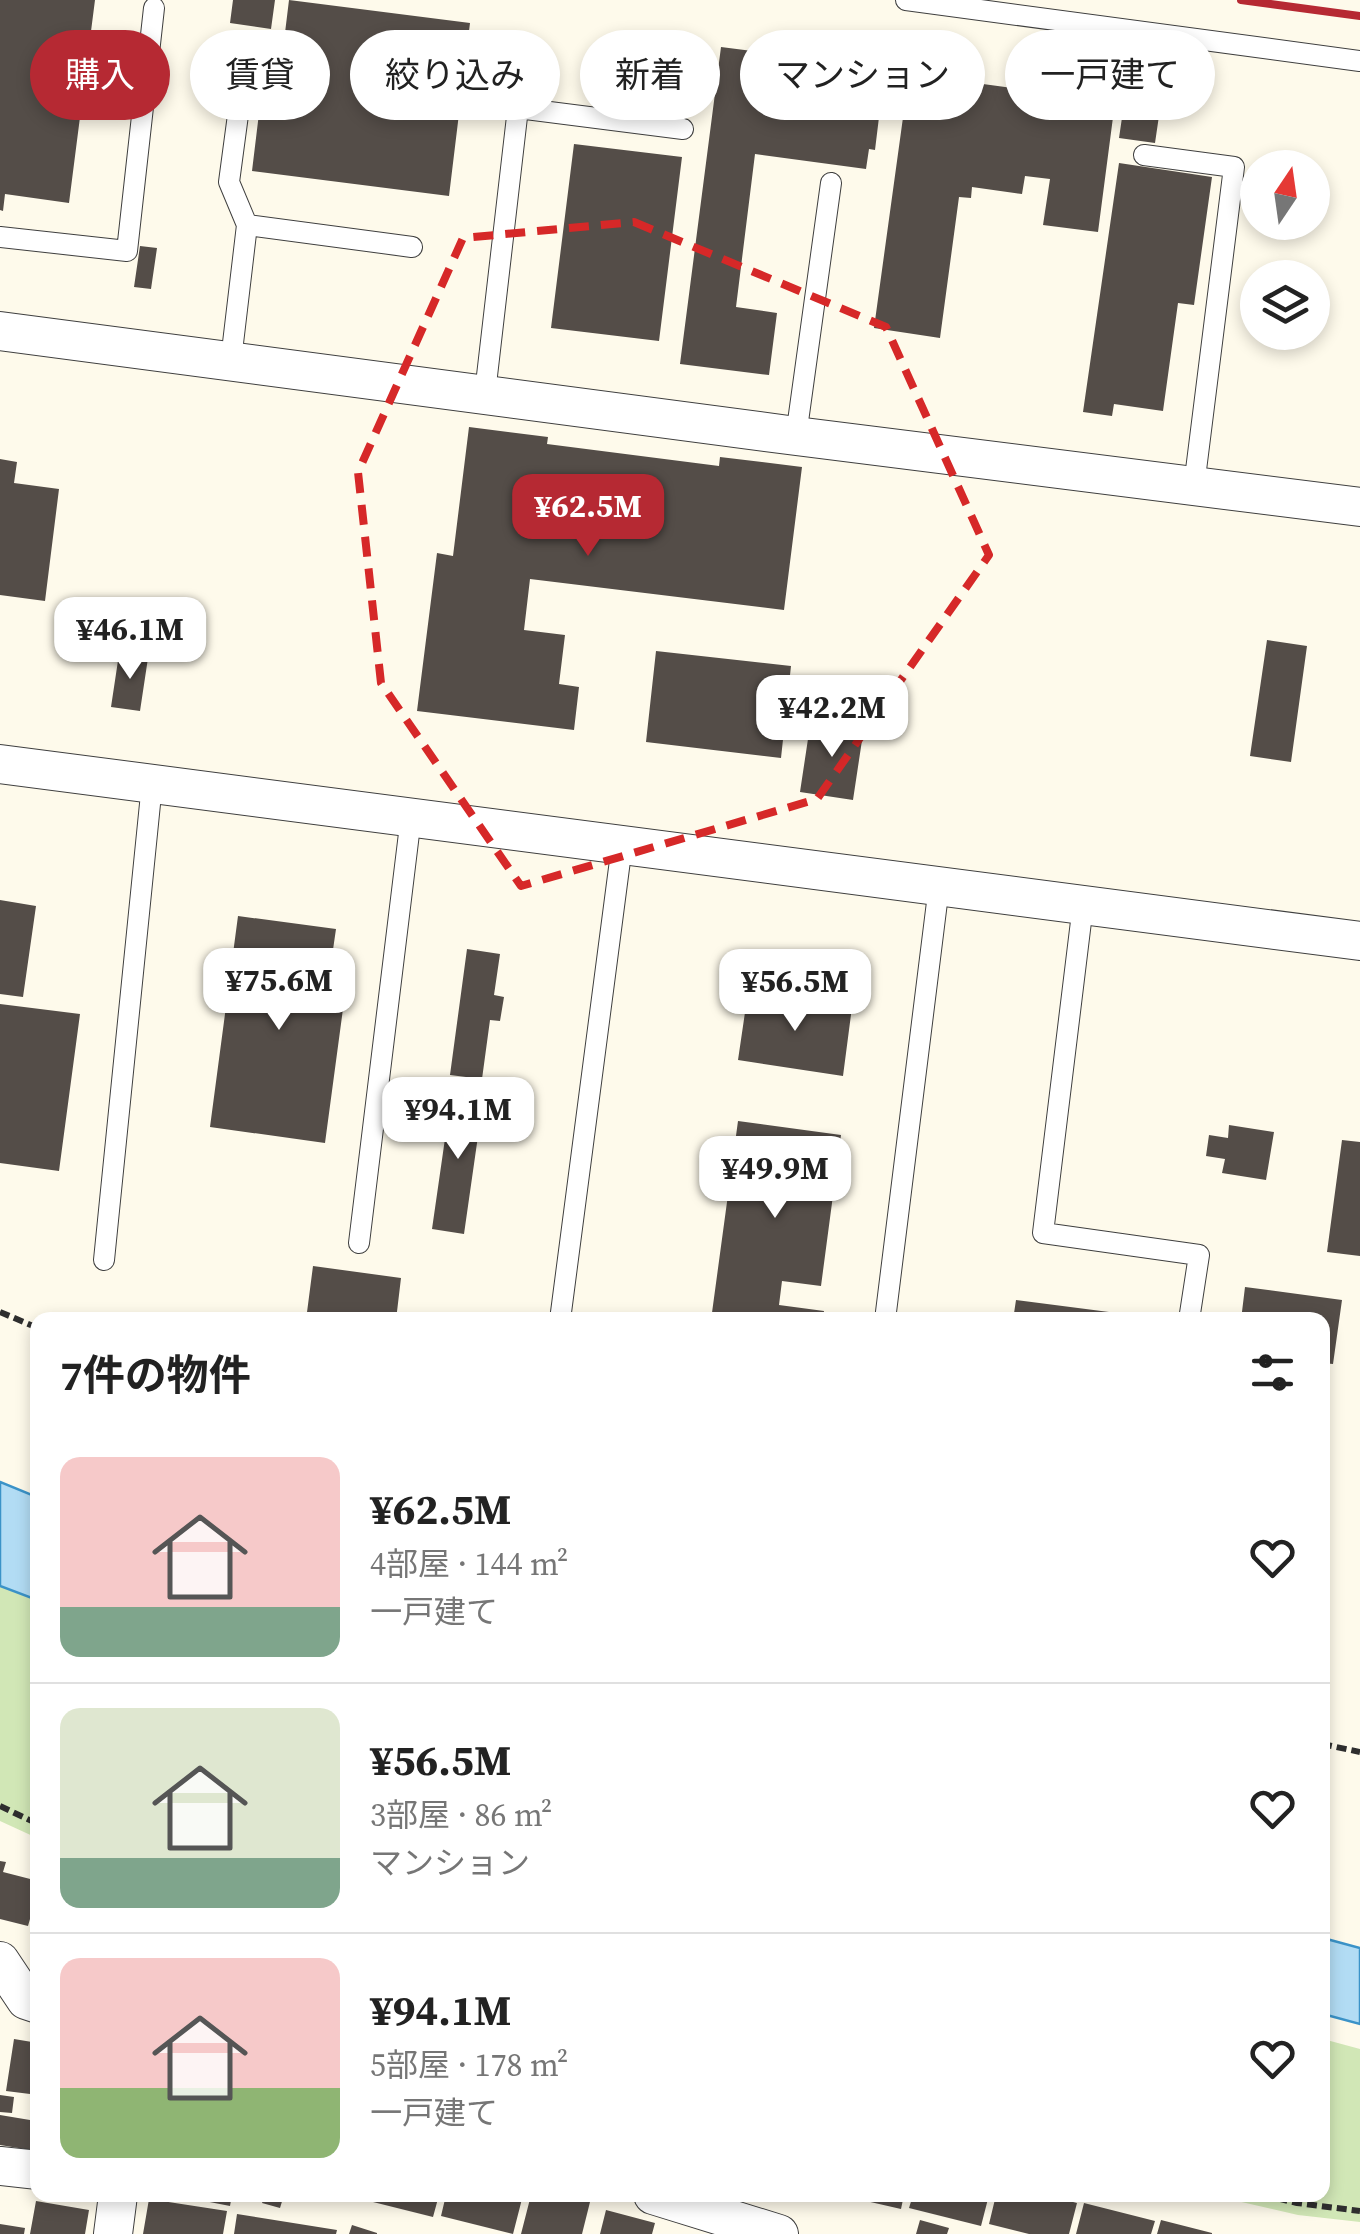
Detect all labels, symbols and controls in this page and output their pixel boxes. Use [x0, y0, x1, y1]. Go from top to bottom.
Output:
chip: 購入 [30, 30, 170, 120]
chip: 賃貸 [190, 30, 330, 120]
chip: 絞り込み [350, 30, 560, 120]
chip: 新着 [580, 30, 720, 120]
chip: マンション [740, 30, 985, 120]
chip: 一戸建て [1005, 30, 1215, 120]
north arrow [1240, 150, 1330, 240]
map controls [1240, 150, 1330, 350]
button: layers [1240, 260, 1330, 350]
pin: ¥62.5M [507, 474, 669, 559]
text: ¥62.5M [534, 484, 642, 528]
pin: ¥46.1M [49, 597, 211, 682]
text: ¥46.1M [76, 607, 184, 651]
pin: ¥42.2M [751, 675, 913, 760]
text: ¥42.2M [778, 685, 886, 729]
pin: ¥75.6M [198, 948, 360, 1033]
pin: ¥56.5M [714, 949, 876, 1034]
text: ¥75.6M [225, 958, 333, 1002]
text: ¥56.5M [741, 959, 849, 1003]
pin: ¥94.1M [377, 1077, 539, 1162]
text: ¥94.1M [404, 1087, 512, 1131]
pin: ¥49.9M [694, 1136, 856, 1221]
text: ¥49.9M [721, 1146, 829, 1190]
icon: filters [1245, 1345, 1300, 1400]
text: 7件の物件 [60, 1346, 251, 1404]
text: ¥62.5M [370, 1480, 511, 1538]
icon: home [140, 1497, 260, 1617]
icon: heart [1245, 1530, 1300, 1585]
text: 4部屋 · 144 m² [370, 1542, 568, 1586]
text: 一戸建て [370, 1590, 498, 1634]
text: ¥56.5M [370, 1731, 511, 1789]
icon: home [140, 1748, 260, 1868]
icon: heart [1245, 1781, 1300, 1836]
text: 3部屋 · 86 m² [370, 1793, 552, 1837]
text: マンション [370, 1841, 530, 1885]
text: ¥94.1M [370, 1981, 511, 2039]
icon: home [140, 1998, 260, 2118]
icon: heart [1245, 2031, 1300, 2086]
text: 5部屋 · 178 m² [370, 2043, 568, 2087]
text: 一戸建て [370, 2091, 498, 2135]

